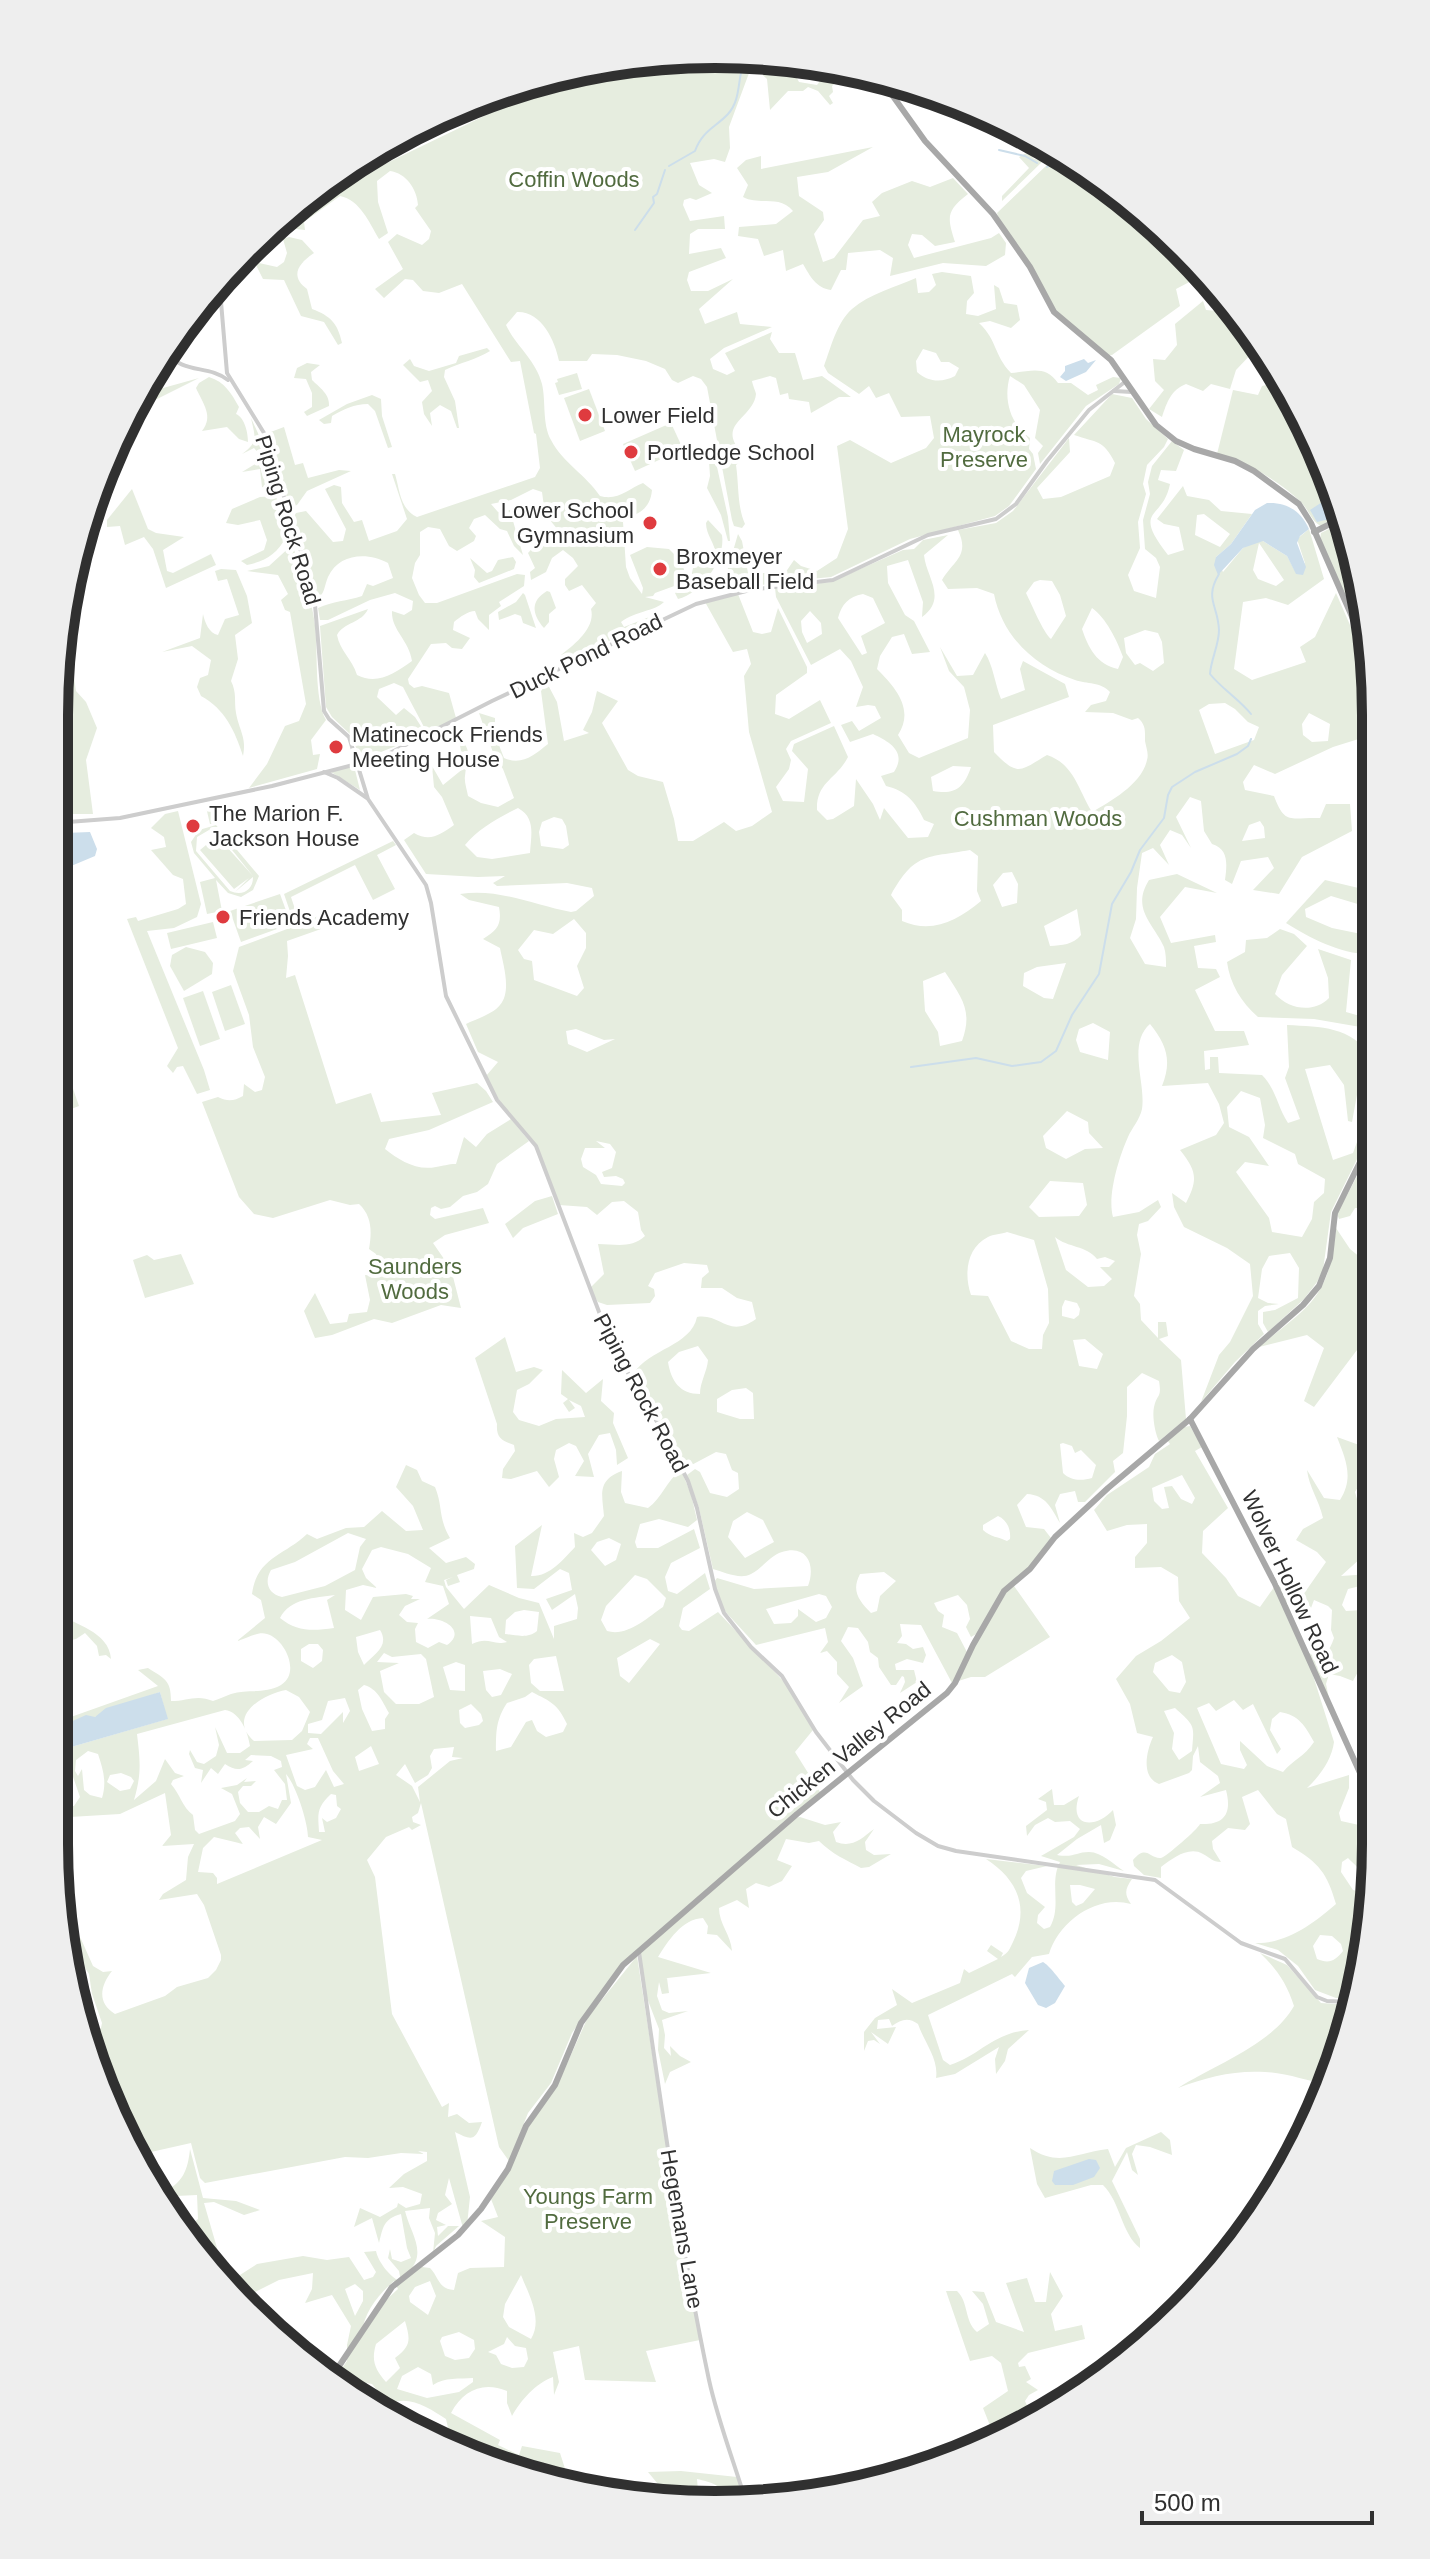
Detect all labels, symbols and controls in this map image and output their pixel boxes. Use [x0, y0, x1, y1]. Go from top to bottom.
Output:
park label: Coffin Woods [508, 167, 640, 192]
place label: Lower Field [601, 403, 715, 428]
marker: Lower Field [576, 406, 594, 424]
park label: Mayrock Preserve [940, 422, 1028, 472]
street label: Piping Rock Road [250, 432, 326, 608]
place label: Portledge School [647, 440, 815, 465]
marker: Portledge School [622, 443, 640, 461]
place label: Lower School Gymnasium [501, 498, 634, 548]
marker: Lower School Gymnasium [641, 514, 659, 532]
place label: Broxmeyer Baseball Field [676, 544, 814, 594]
marker: Broxmeyer Baseball Field [651, 560, 669, 578]
street label: Duck Pond Road [506, 608, 666, 704]
place label: Matinecock Friends Meeting House [352, 722, 543, 772]
marker: Matinecock Friends Meeting House [327, 738, 345, 756]
place label: The Marion F. Jackson House [209, 801, 359, 851]
park label: Cushman Woods [954, 806, 1122, 831]
marker: The Marion F. Jackson House [184, 817, 202, 835]
place label: Friends Academy [239, 905, 409, 930]
marker: Friends Academy [214, 908, 232, 926]
park label: Saunders Woods [368, 1254, 462, 1304]
street label: Piping Rock Road [589, 1309, 693, 1477]
street label: Wolver Hollow Road [1237, 1487, 1343, 1677]
street label: Chicken Valley Road [762, 1677, 936, 1823]
street label: Hegemans Lane [656, 2147, 708, 2311]
park label: Youngs Farm Preserve [523, 2184, 653, 2234]
scale bar [1142, 2475, 1372, 2525]
text: 500 m [1154, 2489, 1221, 2516]

